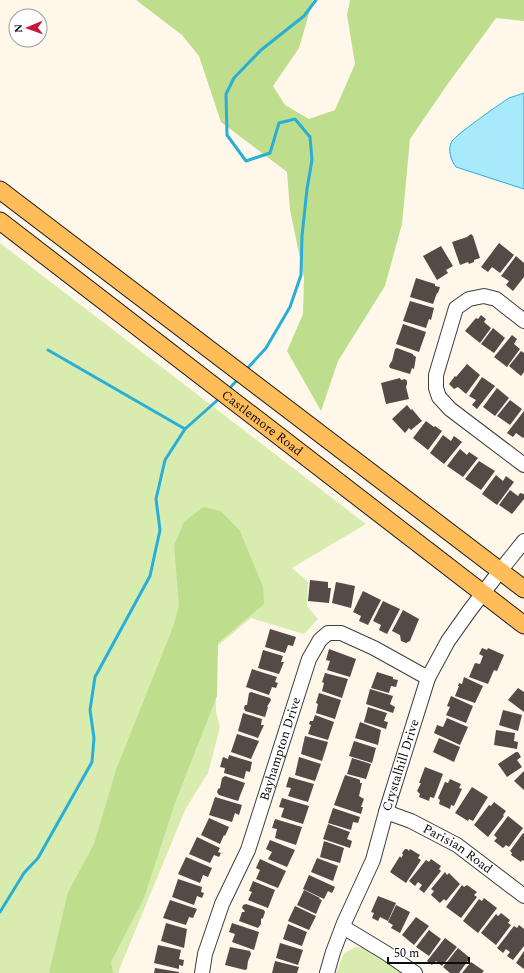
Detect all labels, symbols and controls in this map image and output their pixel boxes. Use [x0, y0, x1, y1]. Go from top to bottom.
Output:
north arrow [8, 8, 48, 48]
text: N [10, 24, 27, 33]
street label: Castlemore Road [217, 385, 307, 461]
street label: Bayhampton Drive [254, 695, 306, 803]
street label: Crystalhill Drive [377, 717, 424, 814]
street label: Parisian Road [419, 819, 497, 879]
scale bar [388, 939, 469, 965]
text: 50 m [394, 944, 419, 963]

